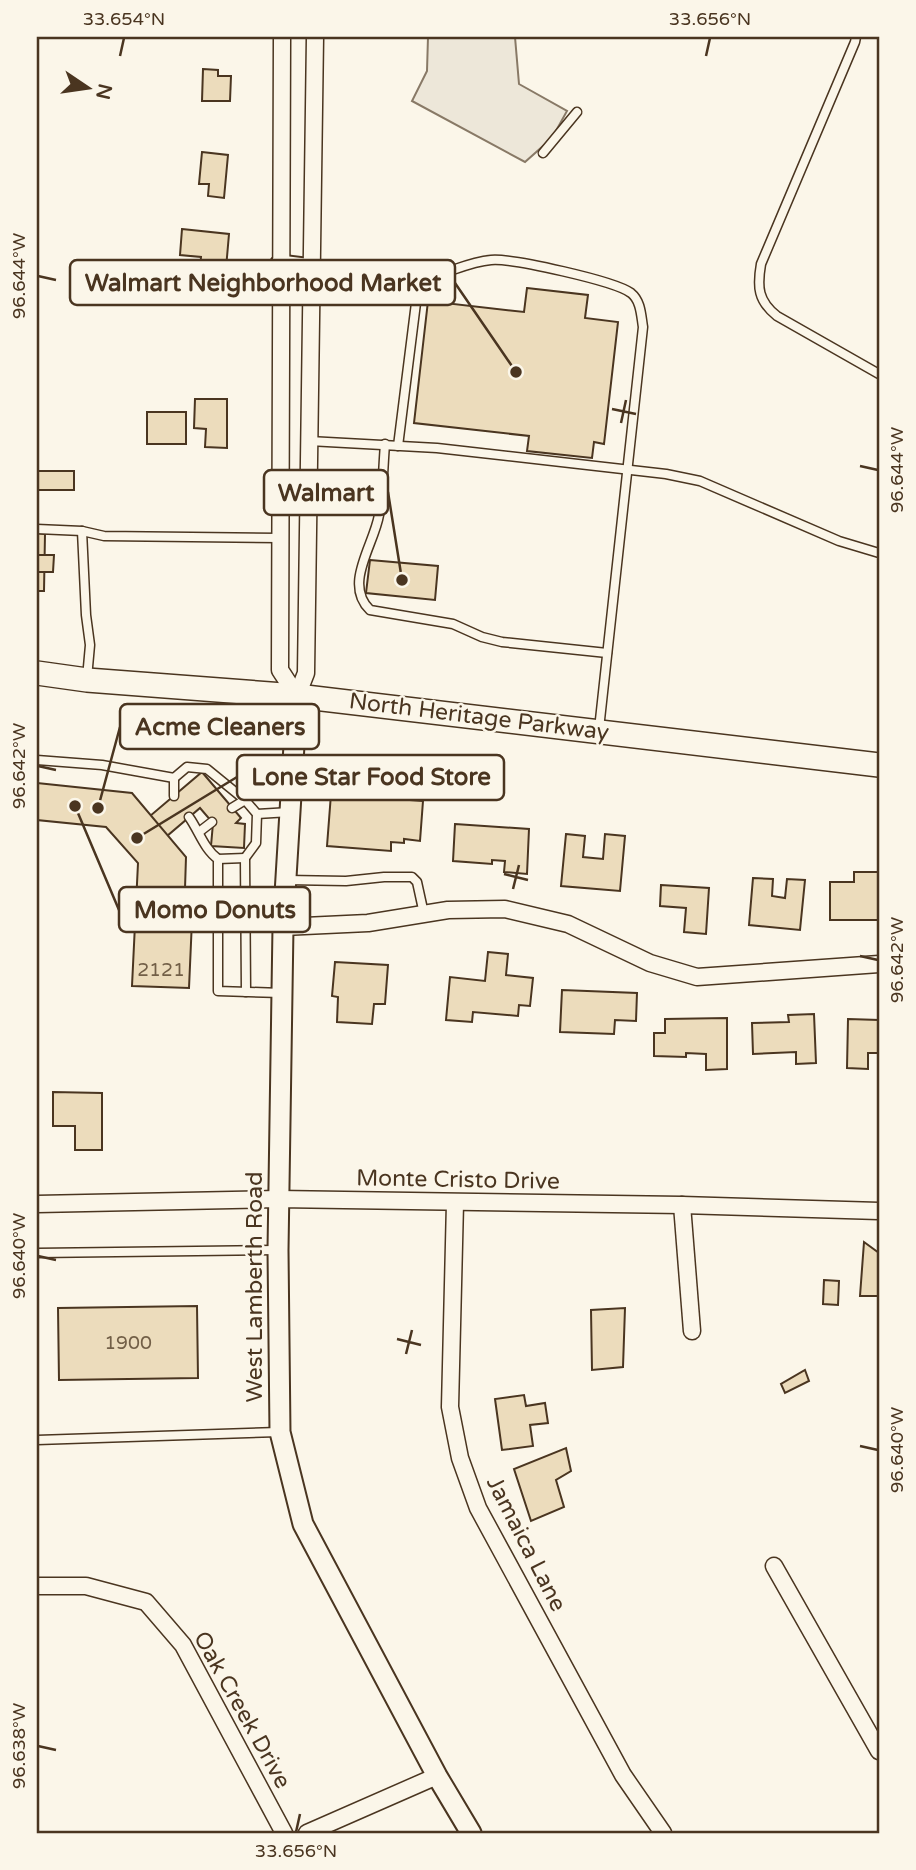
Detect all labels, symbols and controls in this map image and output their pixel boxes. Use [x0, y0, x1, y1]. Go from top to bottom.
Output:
text: 33.654°N [83, 8, 165, 30]
text: 33.656°N [669, 8, 751, 30]
north arrow [52, 52, 122, 122]
text: N [91, 82, 116, 102]
text: 96.644°W [8, 233, 30, 319]
callout: Walmart Neighborhood Market [70, 260, 455, 305]
text: Walmart Neighborhood Market [85, 269, 442, 298]
text: 96.644°W [886, 427, 908, 513]
callout: Walmart [264, 470, 388, 515]
text: Walmart [278, 479, 375, 508]
street label: North Heritage Parkway [347, 687, 611, 747]
callout: Acme Cleaners [120, 704, 319, 749]
text: Acme Cleaners [135, 713, 305, 742]
text: 96.642°W [8, 723, 30, 809]
callout: Lone Star Food Store [237, 755, 504, 800]
text: Lone Star Food Store [251, 763, 491, 792]
callout: Momo Donuts [119, 887, 310, 932]
text: Momo Donuts [134, 896, 296, 925]
text: 96.642°W [886, 917, 908, 1003]
house number: 2121 [137, 959, 185, 981]
street label: Monte Cristo Drive [356, 1164, 560, 1196]
street label: West Lamberth Road [241, 1171, 269, 1403]
text: 96.640°W [8, 1213, 30, 1299]
house number: 1900 [104, 1332, 152, 1354]
text: 96.640°W [886, 1407, 908, 1493]
street label: Jamaica Lane [480, 1472, 572, 1616]
street label: Oak Creek Drive [187, 1627, 297, 1793]
text: 96.638°W [8, 1703, 30, 1789]
text: 33.656°N [255, 1840, 337, 1862]

